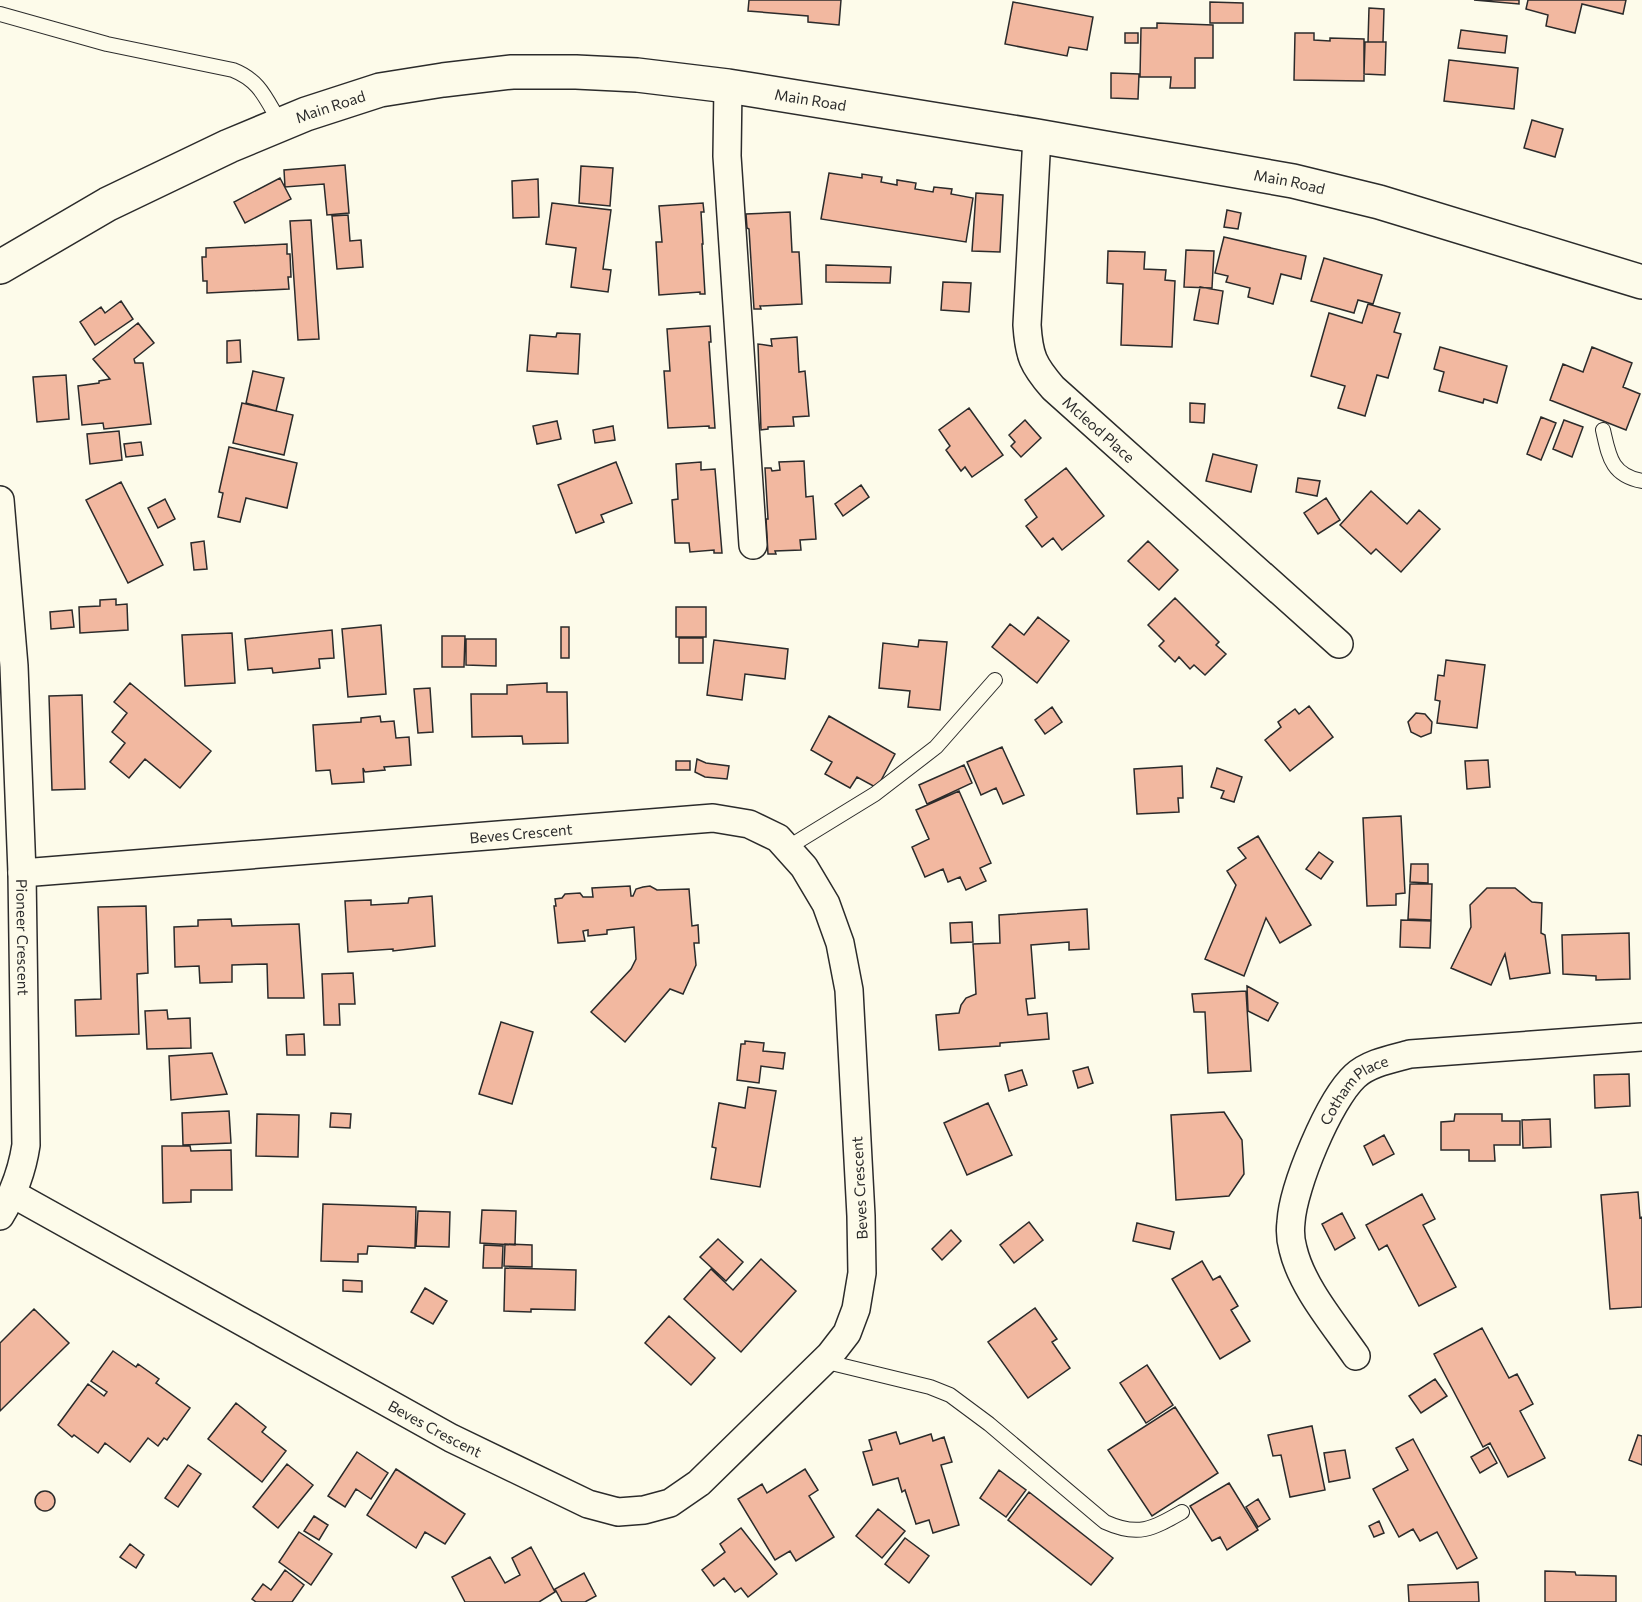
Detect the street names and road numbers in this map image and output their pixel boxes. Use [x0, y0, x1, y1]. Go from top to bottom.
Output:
street label: Main Road [773, 85, 848, 114]
street label: Main Road [293, 86, 367, 126]
street label: Main Road [1252, 165, 1327, 198]
street label: Mcleod Place [1059, 392, 1139, 466]
street label: Beves Crescent [469, 820, 573, 846]
street label: Pioneer Crescent [13, 879, 33, 996]
street label: Cotham Place [1316, 1051, 1390, 1128]
street label: Beves Crescent [847, 1136, 871, 1240]
street label: Beves Crescent [385, 1396, 485, 1461]

